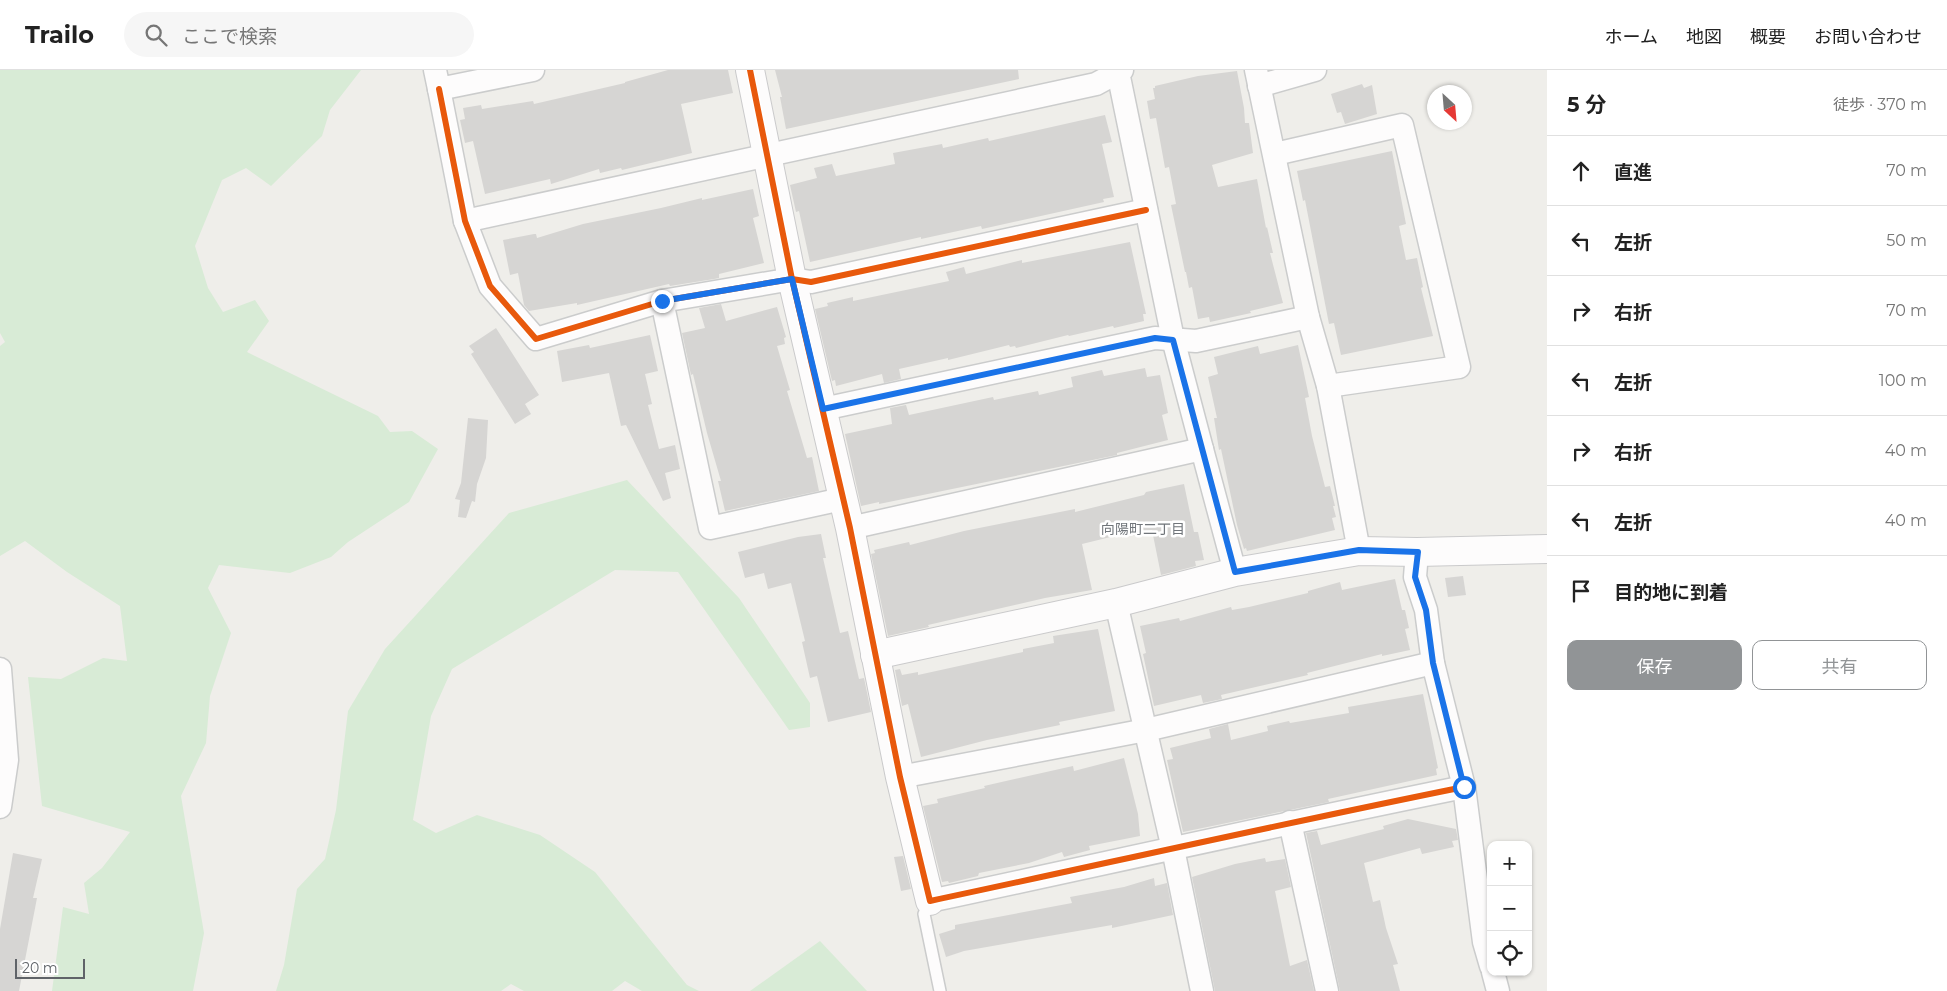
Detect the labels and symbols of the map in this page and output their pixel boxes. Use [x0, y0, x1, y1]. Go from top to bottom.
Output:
north arrow [1427, 85, 1472, 130]
route end [651, 290, 674, 313]
district label: 向陽町二丁目 [1101, 520, 1185, 538]
route start [1453, 776, 1476, 799]
scale bar [15, 956, 85, 979]

